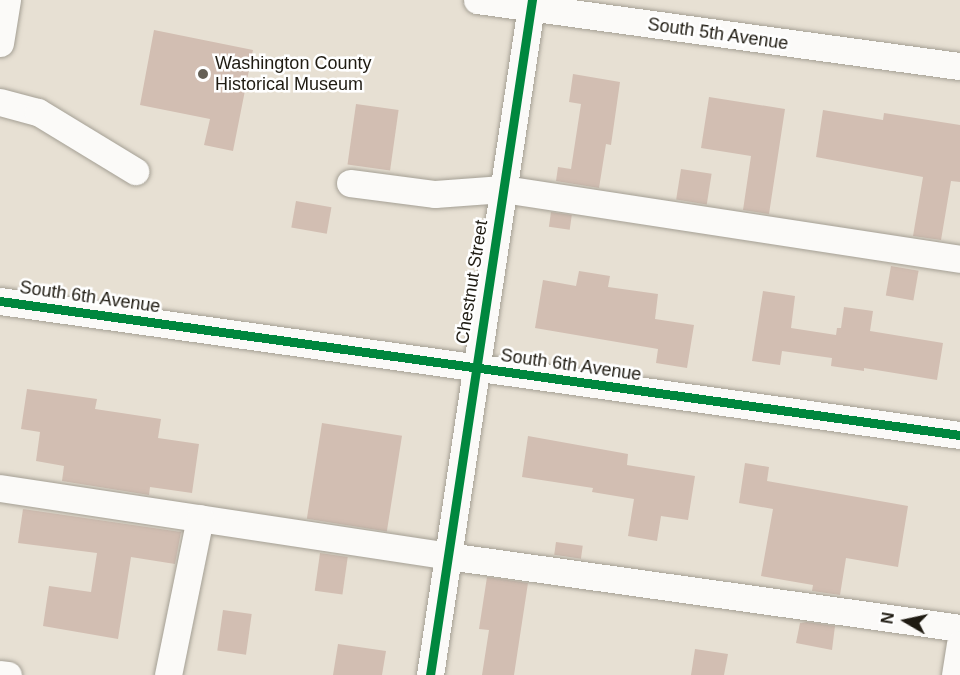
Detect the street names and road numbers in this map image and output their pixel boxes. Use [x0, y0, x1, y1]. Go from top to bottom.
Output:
street label: South 5th Avenue [646, 13, 790, 55]
street label: Chestnut Street [452, 219, 492, 345]
street label: South 6th Avenue [18, 276, 162, 318]
street label: South 6th Avenue [499, 344, 643, 386]

